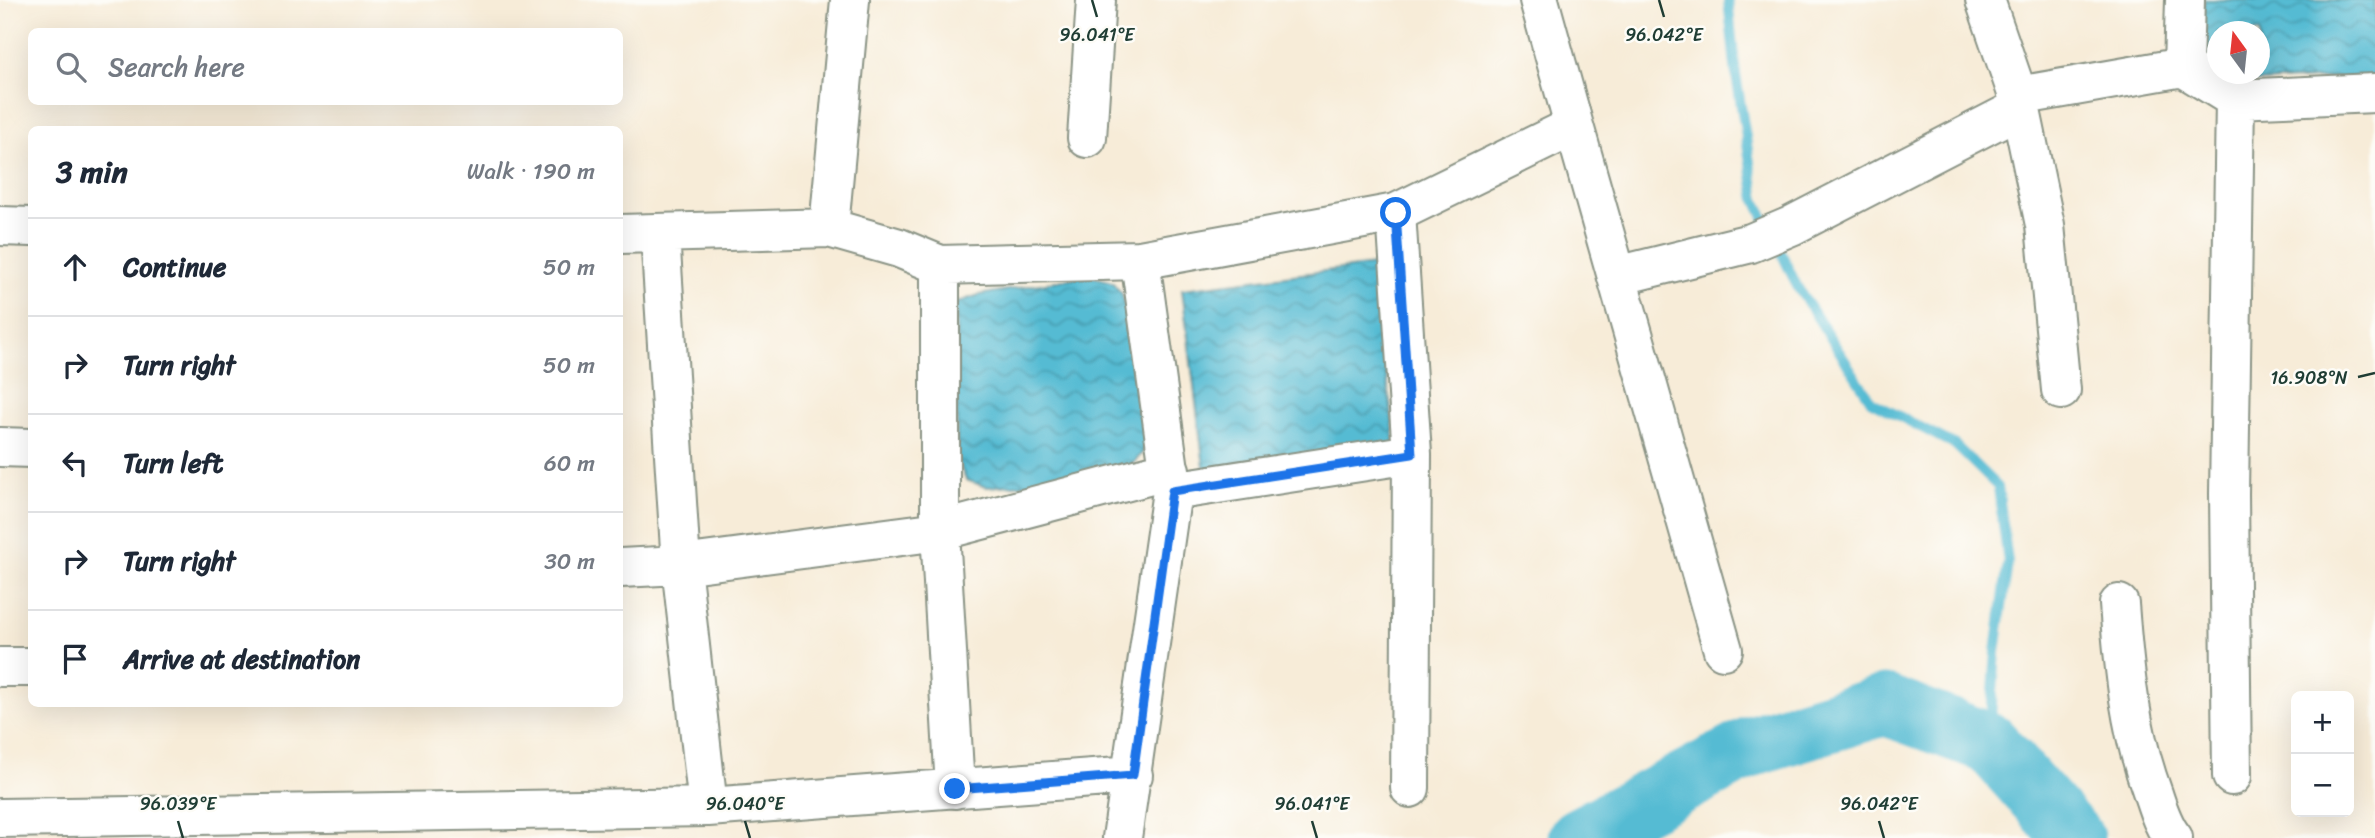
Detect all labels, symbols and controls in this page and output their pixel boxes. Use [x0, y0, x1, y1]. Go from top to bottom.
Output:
text: 96.041°E [1060, 19, 1135, 51]
text: 96.042°E [1625, 19, 1704, 51]
north arrow [2207, 21, 2270, 84]
search box [28, 28, 623, 105]
text: Search here [108, 44, 245, 90]
icon: search [52, 48, 90, 86]
text: 3 min [56, 145, 128, 199]
text: Walk · 190 m [467, 151, 595, 192]
route start [1380, 197, 1411, 228]
text: Continue [123, 244, 226, 290]
text: 50 m [543, 247, 595, 288]
icon: ahead [56, 248, 94, 286]
text: Turn right [123, 342, 236, 388]
text: 50 m [543, 345, 595, 386]
icon: right [56, 346, 94, 384]
text: 16.908°N [2271, 362, 2348, 394]
text: Turn left [123, 440, 223, 486]
text: 60 m [544, 443, 595, 484]
icon: left [56, 444, 94, 482]
text: Turn right [123, 538, 236, 584]
text: 30 m [544, 541, 595, 582]
icon: right [56, 542, 94, 580]
text: Arrive at destination [123, 636, 360, 682]
icon: arrive [56, 640, 94, 678]
map controls [2291, 691, 2354, 817]
button: + [2291, 691, 2354, 754]
button: − [2291, 754, 2354, 817]
route end [939, 773, 970, 804]
text: 96.039°E [140, 788, 217, 820]
text: 96.040°E [706, 788, 785, 820]
text: 96.041°E [1275, 788, 1350, 820]
text: 96.042°E [1840, 788, 1919, 820]

